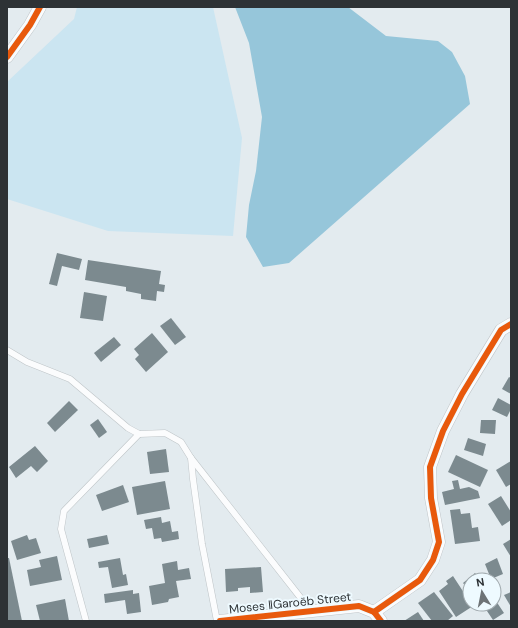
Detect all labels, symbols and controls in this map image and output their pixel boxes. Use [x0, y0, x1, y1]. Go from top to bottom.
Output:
north arrow [462, 572, 502, 612]
text: N [475, 575, 485, 590]
street label: Moses ǁGaroëb Street [228, 589, 352, 617]

